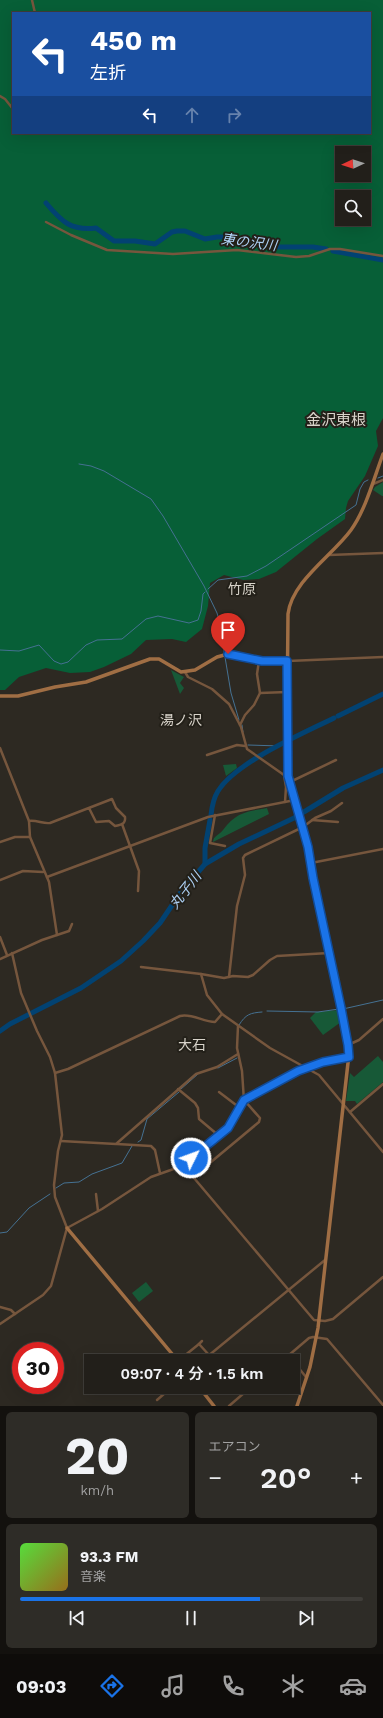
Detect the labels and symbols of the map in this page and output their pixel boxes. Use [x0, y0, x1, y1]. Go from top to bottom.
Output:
north arrow [335, 146, 371, 182]
water label: 東の沢川 [220, 231, 280, 254]
district label: 金沢東根 [306, 411, 366, 429]
district label: 竹原 [228, 581, 256, 597]
pin [211, 613, 245, 654]
district label: 湯ノ沢 [160, 712, 202, 728]
water label: 丸子川 [166, 867, 205, 911]
district label: 大石 [178, 1037, 206, 1053]
position arrow [170, 1137, 212, 1179]
speed limit sign: 30 [12, 1342, 64, 1394]

